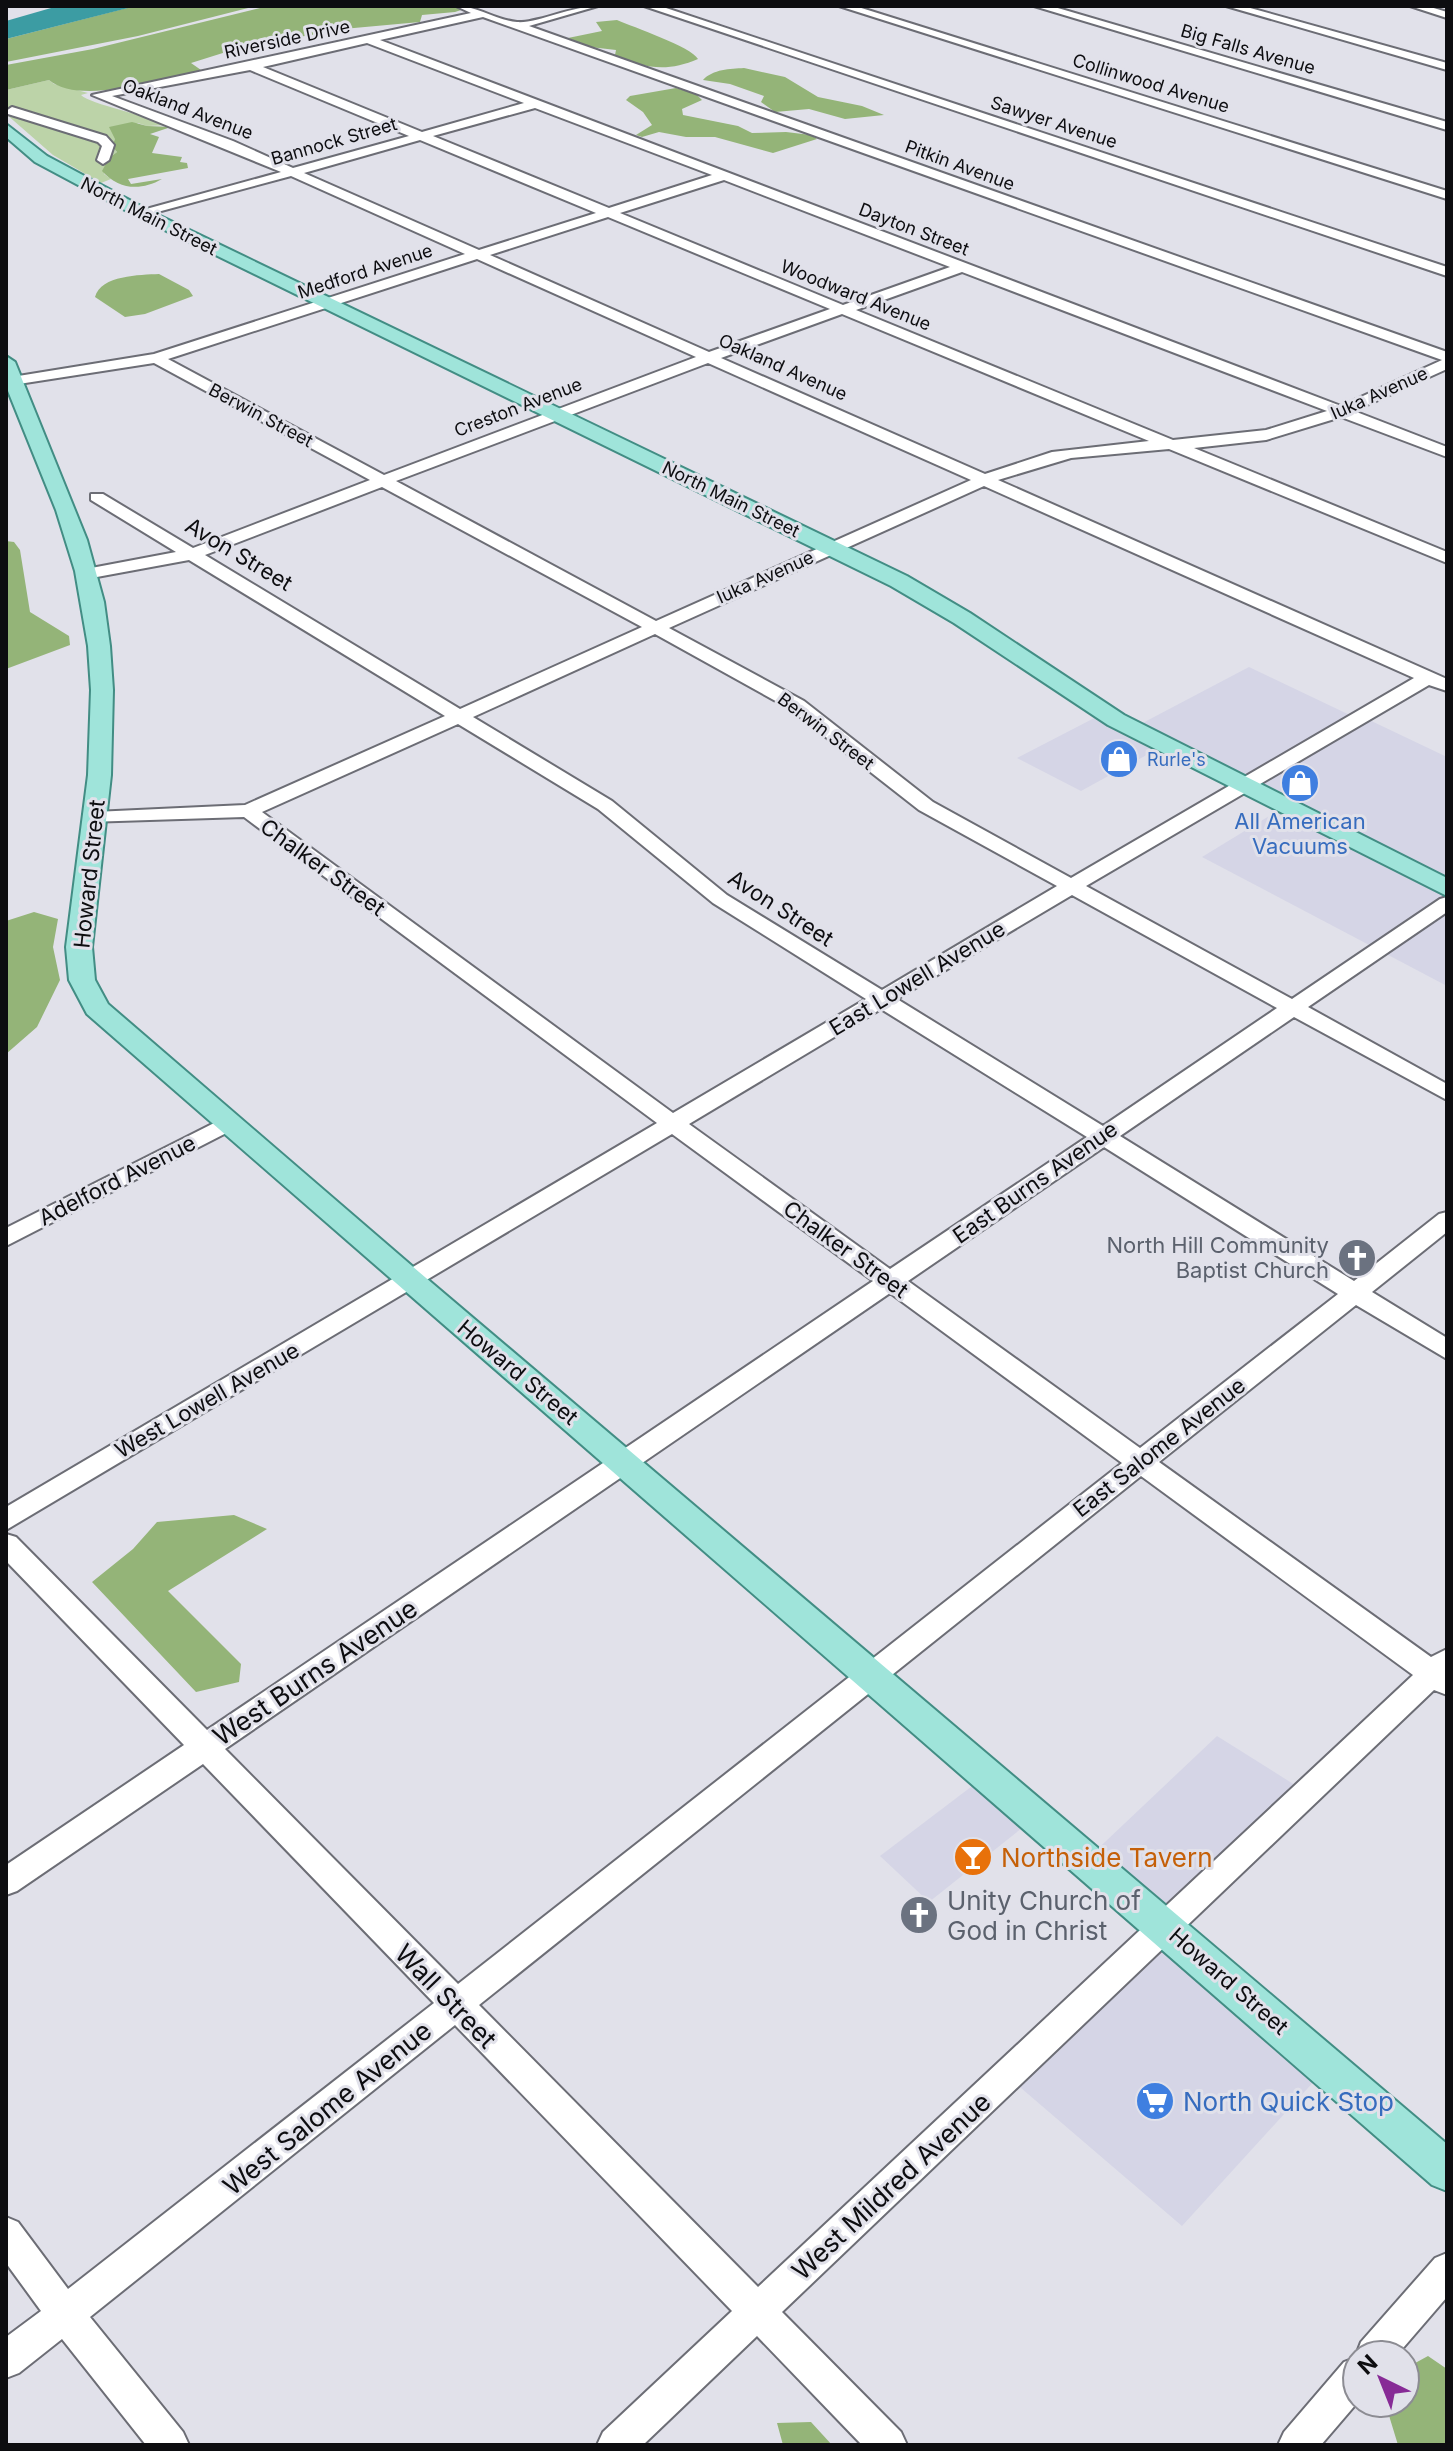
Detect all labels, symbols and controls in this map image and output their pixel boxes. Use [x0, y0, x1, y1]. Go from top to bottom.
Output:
street label: Riverside Drive [222, 15, 352, 63]
street label: Big Falls Avenue [1178, 20, 1318, 78]
street label: Collinwood Avenue [1070, 49, 1232, 117]
street label: Oakland Avenue [120, 74, 256, 144]
street label: Sawyer Avenue [988, 92, 1120, 152]
street label: Bannock Street [269, 113, 399, 169]
street label: Pitkin Avenue [902, 135, 1018, 195]
street label: North Main Street [77, 173, 221, 260]
street label: Dayton Street [856, 198, 972, 260]
street label: Medford Avenue [295, 239, 435, 303]
street label: Woodward Avenue [778, 255, 934, 335]
street label: Oakland Avenue [716, 329, 850, 405]
street label: Iuka Avenue [1327, 362, 1431, 424]
street label: Creston Avenue [451, 373, 585, 441]
street label: Berwin Street [205, 379, 317, 451]
street label: North Main Street [659, 457, 803, 541]
street label: Avon Street [181, 512, 297, 596]
street label: Iuka Avenue [713, 546, 817, 608]
street label: Berwin Street [774, 688, 878, 774]
shop icon: Rurle's [1098, 738, 1140, 780]
place label: Rurle's [1147, 749, 1206, 770]
shop icon: All American Vacuums [1279, 762, 1321, 804]
street label: Howard Street [68, 798, 110, 950]
place label: All American Vacuums [1234, 808, 1366, 859]
street label: Chalker Street [256, 813, 390, 921]
street label: Avon Street [724, 864, 838, 952]
street label: East Lowell Avenue [824, 915, 1010, 1041]
street label: East Burns Avenue [948, 1116, 1122, 1248]
street label: Adelford Avenue [34, 1129, 200, 1231]
street label: Chalker Street [779, 1195, 913, 1303]
place label: North Hill Community Baptist Church [1107, 1232, 1329, 1283]
church icon: North Hill Community Baptist Church [1336, 1237, 1378, 1279]
street label: Howard Street [453, 1314, 583, 1430]
street label: West Lowell Avenue [110, 1337, 304, 1463]
street label: East Salome Avenue [1068, 1372, 1250, 1522]
street label: West Burns Avenue [207, 1592, 423, 1752]
bar icon: Northside Tavern [952, 1836, 994, 1878]
place label: Northside Tavern [1001, 1842, 1213, 1873]
place label: Unity Church of God in Christ [947, 1885, 1141, 1946]
church icon: Unity Church of God in Christ [898, 1894, 940, 1936]
street label: Howard Street [1164, 1922, 1294, 2040]
street label: Wall Street [389, 1938, 503, 2054]
street label: West Salome Avenue [217, 2015, 437, 2201]
supermarket icon: North Quick Stop [1134, 2080, 1176, 2122]
street label: West Mildred Avenue [785, 2086, 997, 2286]
place label: North Quick Stop [1183, 2086, 1394, 2117]
north arrow [1341, 2339, 1421, 2419]
text: N [1352, 2349, 1382, 2380]

